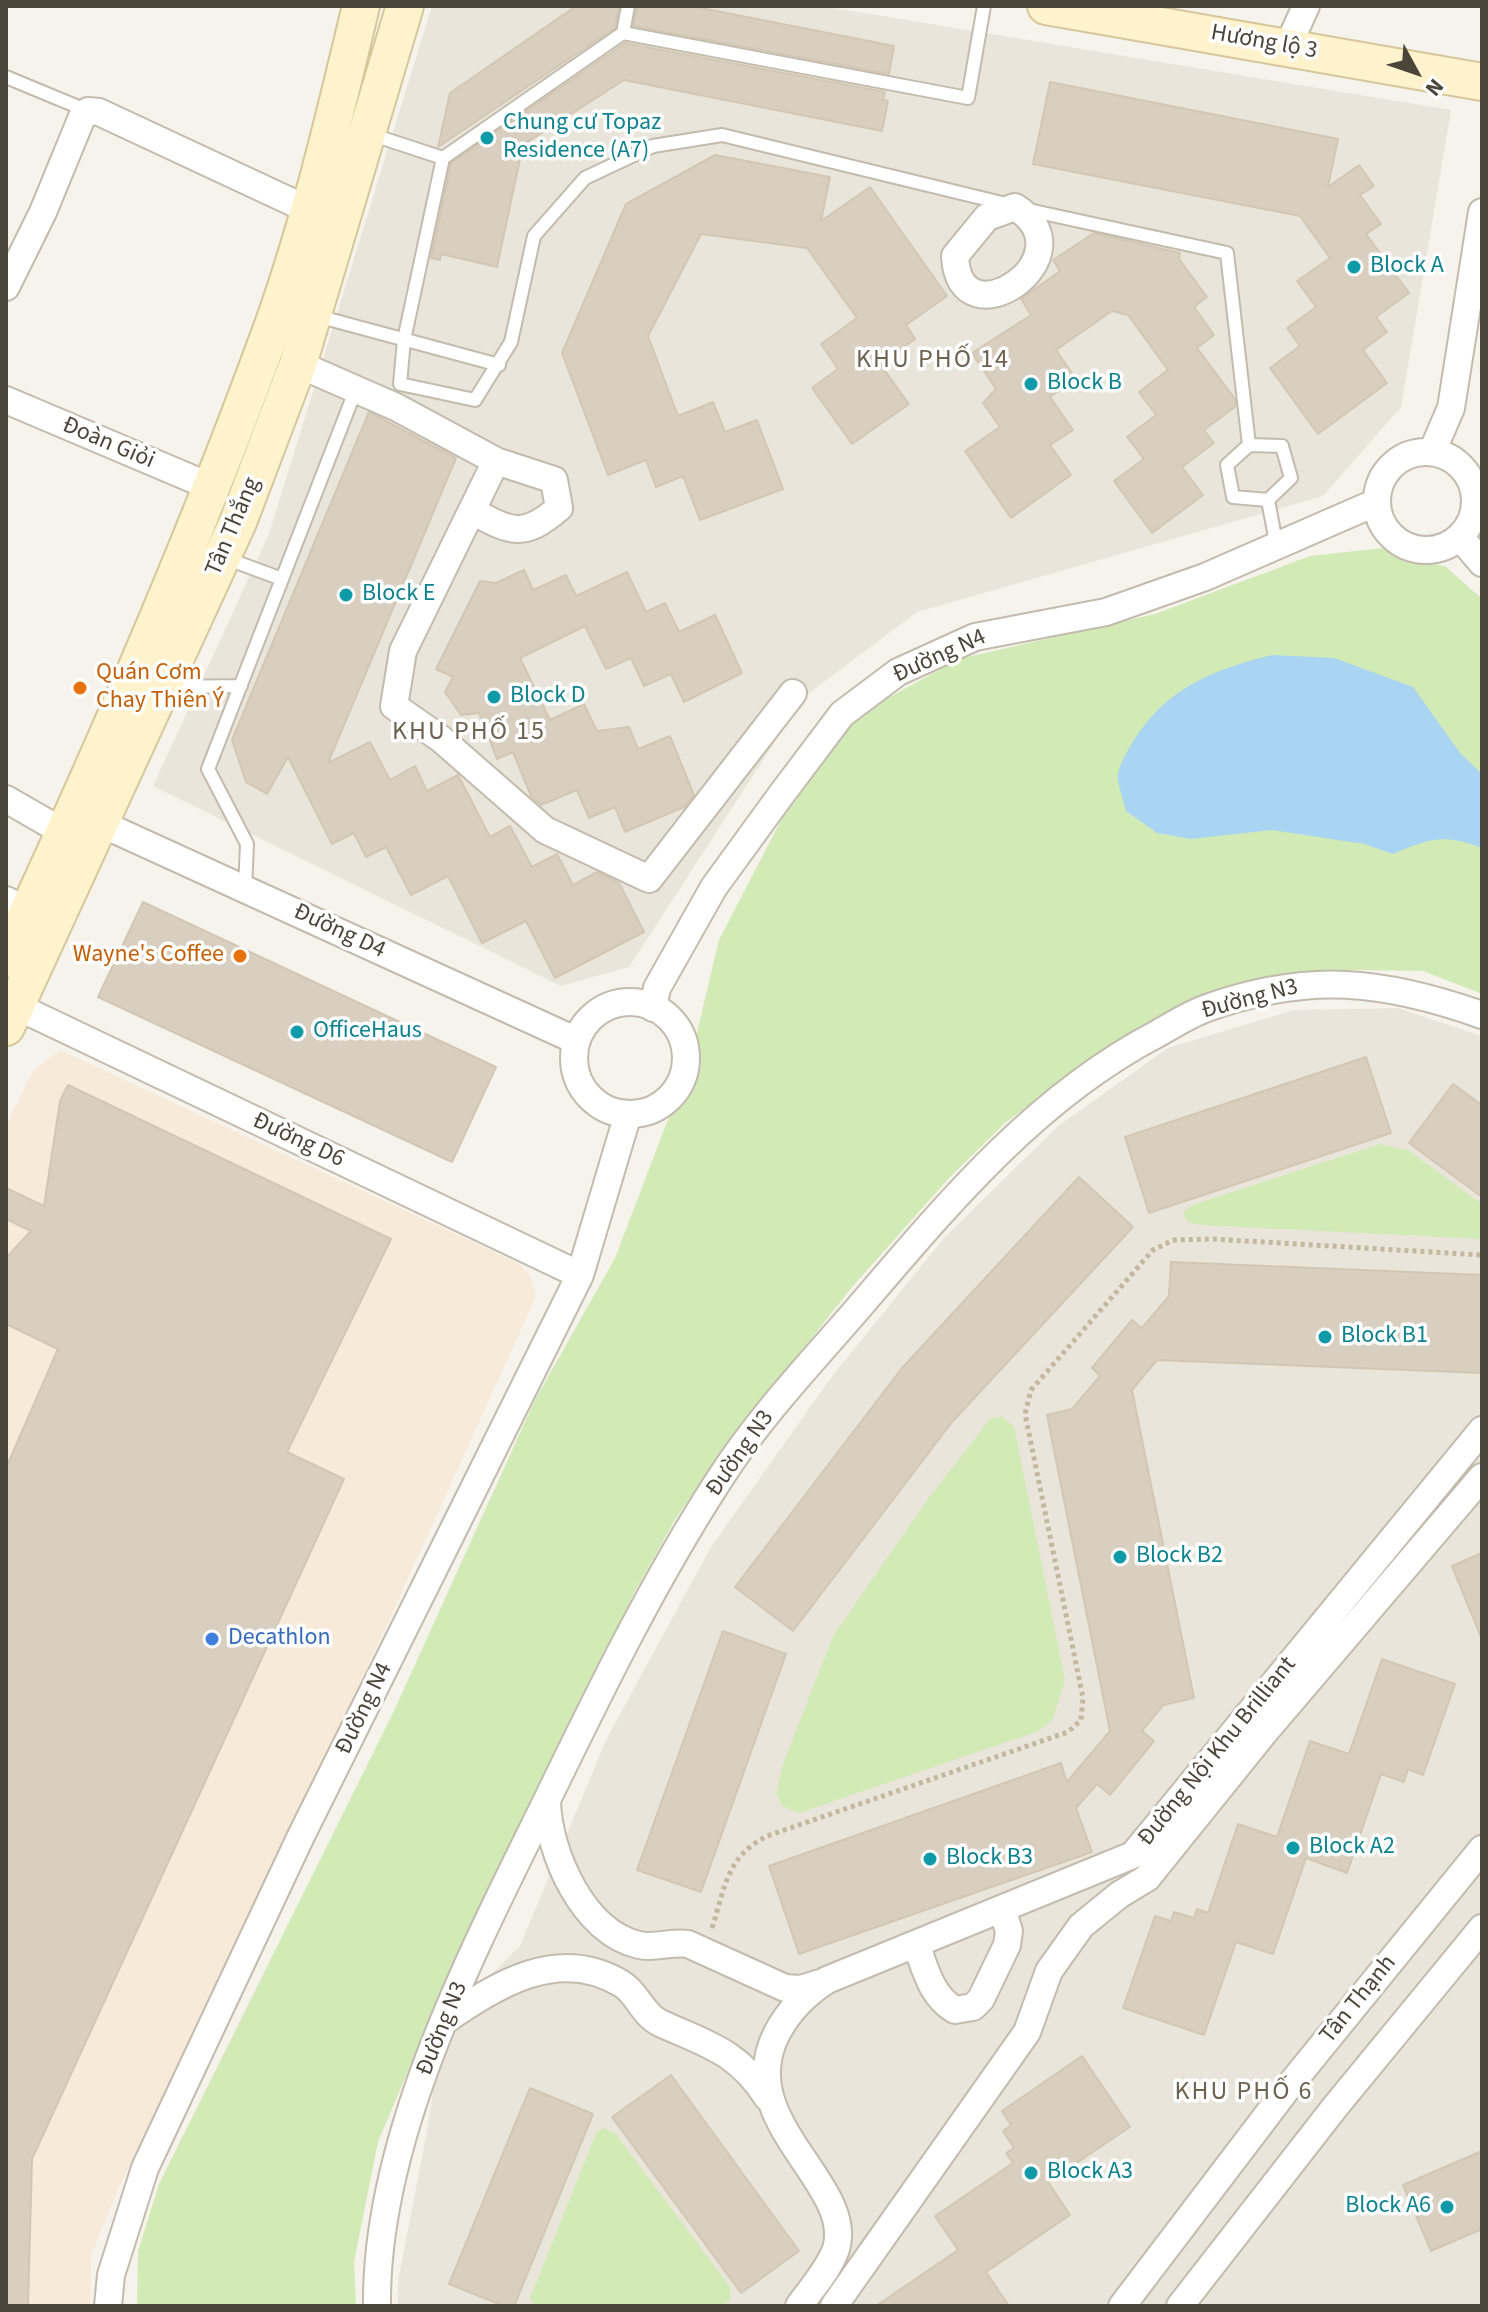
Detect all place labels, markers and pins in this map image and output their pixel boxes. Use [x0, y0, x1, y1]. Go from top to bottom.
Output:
place label: Chung cư Topaz Residence (A7) [503, 110, 661, 166]
marker: Chung cư Topaz Residence (A7) [478, 129, 496, 147]
place label: Block A [1370, 253, 1444, 281]
marker: Block A [1345, 258, 1363, 276]
place label: Block B [1047, 370, 1122, 398]
marker: Block B [1022, 375, 1040, 393]
place label: Block E [362, 581, 436, 609]
marker: Block E [337, 586, 355, 604]
place label: Quán Cơm Chay Thiên Ý [96, 660, 224, 716]
marker: Quán Cơm Chay Thiên Ý [71, 679, 89, 697]
place label: Block D [510, 683, 586, 711]
marker: Block D [485, 688, 503, 706]
place label: Wayne's Coffee [73, 942, 224, 970]
marker: Wayne's Coffee [231, 947, 249, 965]
place label: OfficeHaus [313, 1018, 422, 1046]
marker: OfficeHaus [288, 1023, 306, 1041]
place label: Block B1 [1341, 1323, 1428, 1351]
marker: Block B1 [1316, 1328, 1334, 1346]
place label: Block B2 [1136, 1543, 1223, 1571]
marker: Block B2 [1111, 1548, 1129, 1566]
place label: Decathlon [228, 1625, 331, 1653]
marker: Decathlon [203, 1630, 221, 1648]
place label: Block A2 [1309, 1834, 1395, 1862]
marker: Block A2 [1284, 1839, 1302, 1857]
place label: Block B3 [946, 1845, 1033, 1873]
marker: Block B3 [921, 1850, 939, 1868]
place label: Block A3 [1047, 2159, 1133, 2187]
marker: Block A3 [1022, 2164, 1040, 2182]
place label: Block A6 [1345, 2193, 1431, 2221]
marker: Block A6 [1438, 2198, 1456, 2216]

